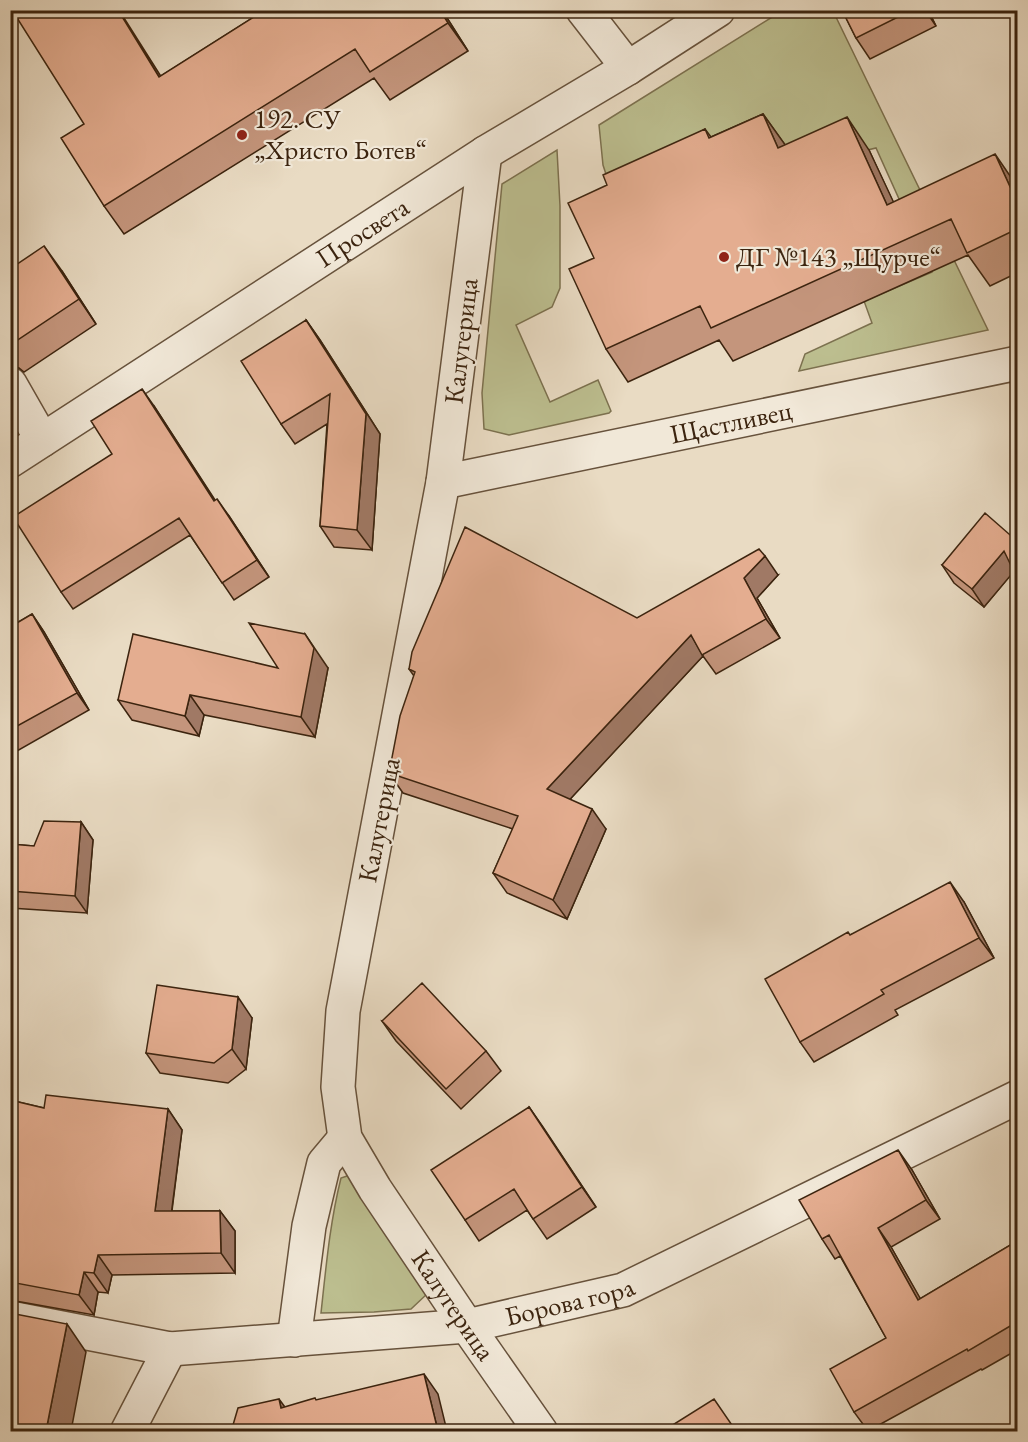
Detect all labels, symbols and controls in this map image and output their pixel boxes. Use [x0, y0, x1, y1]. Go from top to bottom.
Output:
place label: 192. СУ „Христо Ботев“ [254, 101, 427, 167]
marker: 192. СУ „Христо Ботев“ [235, 128, 249, 142]
street label: Просвета [309, 189, 416, 275]
place label: ДГ №143 „Щурче“ [736, 239, 941, 274]
marker: ДГ №143 „Щурче“ [717, 250, 731, 264]
street label: Калугерица [435, 276, 486, 406]
street label: Щастливец [667, 392, 795, 452]
street label: Калугерица [349, 754, 408, 885]
street label: Калугерица [404, 1243, 504, 1367]
street label: Борова гора [501, 1269, 640, 1334]

